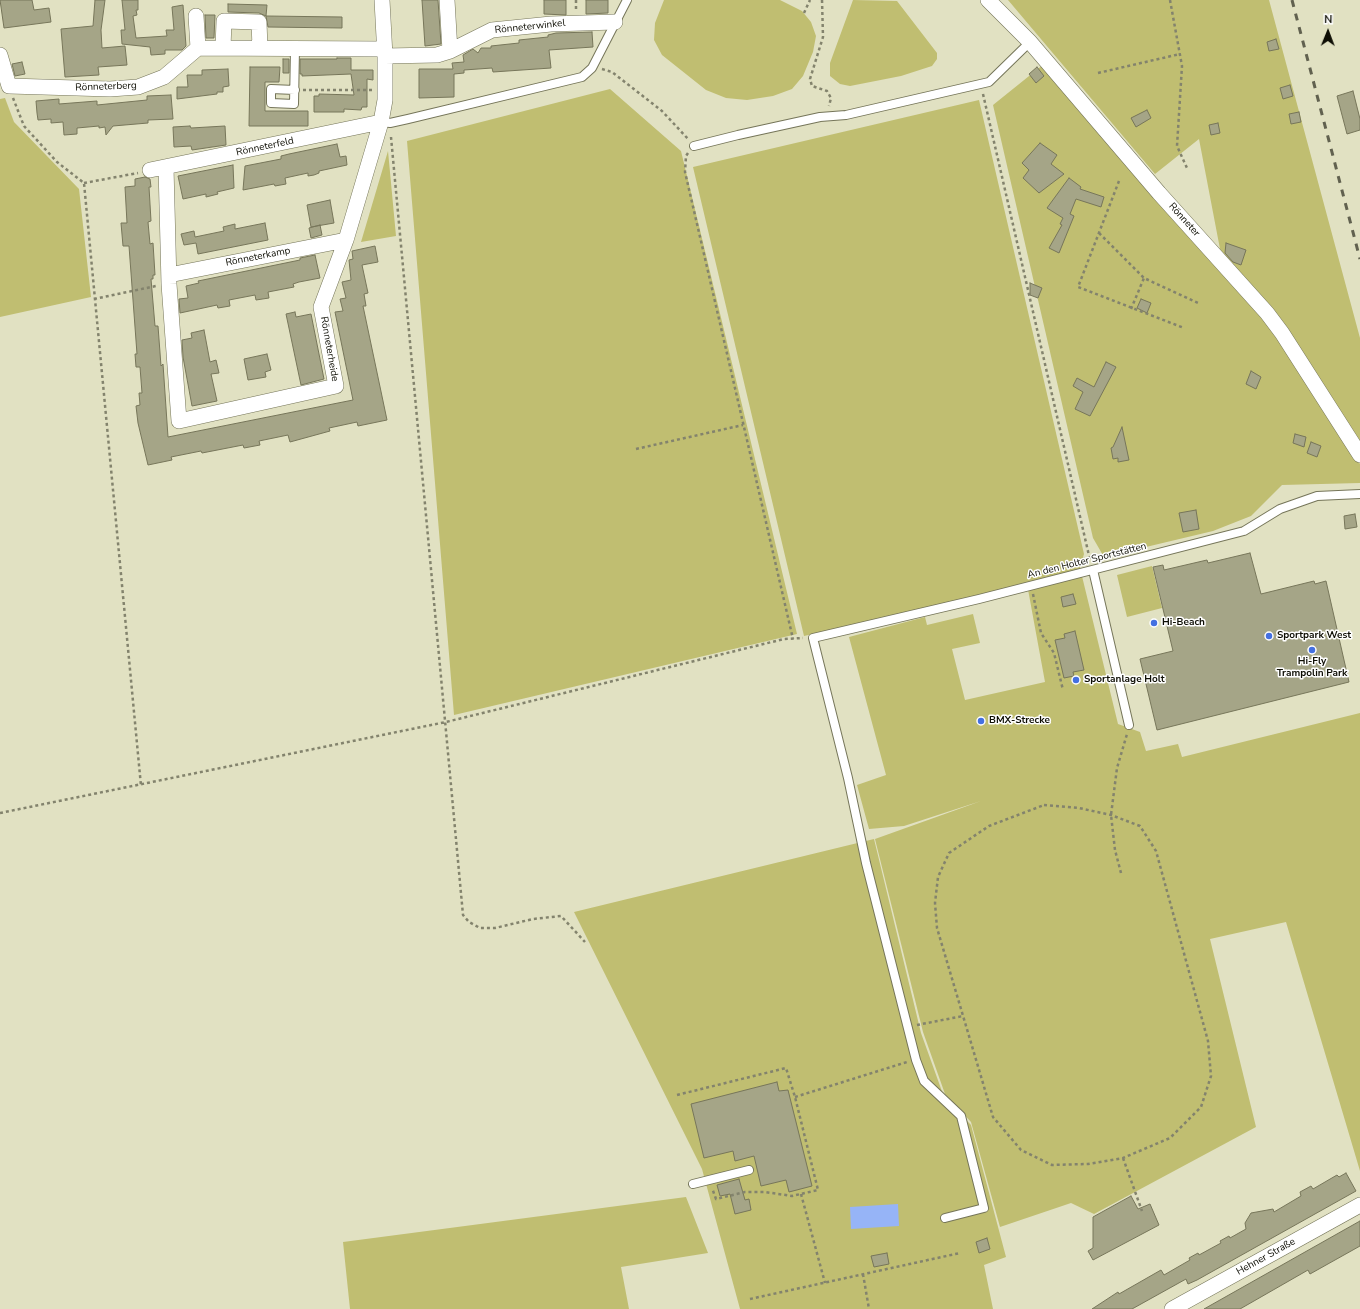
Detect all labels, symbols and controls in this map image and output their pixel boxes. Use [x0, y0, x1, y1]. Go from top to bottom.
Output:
north arrow [1308, 12, 1348, 52]
text: N [1324, 12, 1332, 27]
street label: Rönneterwinkel [494, 17, 566, 37]
street label: Rönneterberg [75, 80, 137, 94]
street label: Rönneterfeld [235, 135, 295, 159]
street label: Rönneter [1166, 201, 1202, 239]
street label: Rönneterkamp [225, 245, 291, 269]
street label: Rönneterheide [317, 316, 341, 382]
street label: An den Holter Sportstätten [1026, 540, 1148, 582]
place label: Hi-Beach [1162, 617, 1205, 629]
marker: Hi-Beach [1149, 618, 1159, 628]
place label: Sportpark West [1277, 630, 1351, 642]
marker: Sportpark West [1264, 631, 1274, 641]
marker: Hi-Fly Trampolin Park [1307, 645, 1317, 655]
place label: Hi-Fly Trampolin Park [1277, 656, 1347, 680]
place label: Sportanlage Holt [1084, 674, 1165, 686]
marker: Sportanlage Holt [1071, 675, 1081, 685]
place label: BMX-Strecke [989, 715, 1050, 727]
marker: BMX-Strecke [976, 716, 986, 726]
street label: Hehner Straße [1234, 1236, 1298, 1278]

